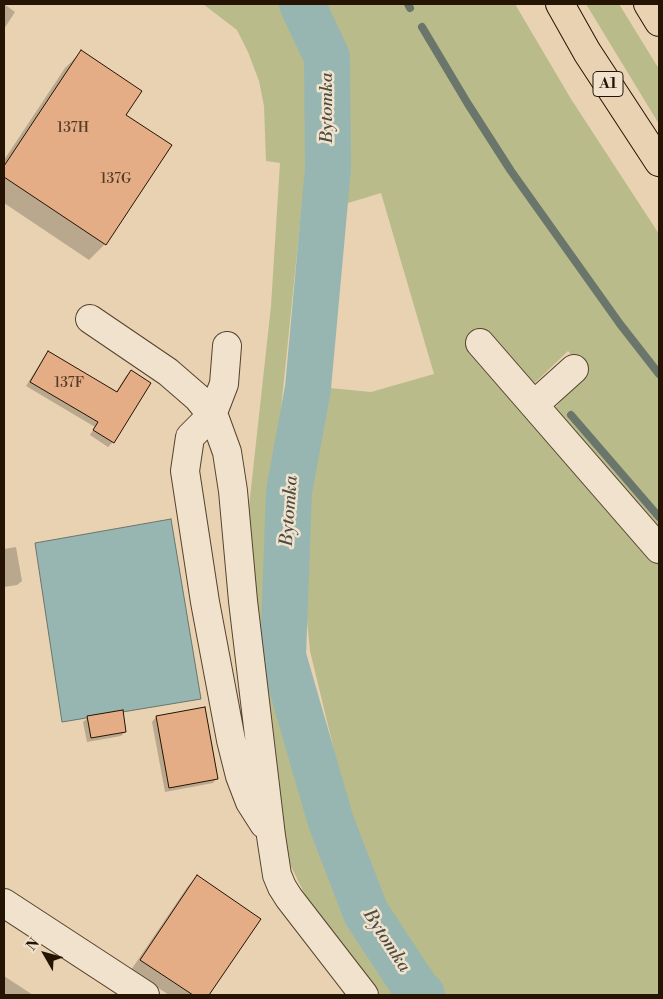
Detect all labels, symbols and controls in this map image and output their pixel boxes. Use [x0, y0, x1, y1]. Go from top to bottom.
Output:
road number: A1 [593, 72, 623, 96]
water label: Bytomka [317, 73, 339, 143]
house number: 137H [57, 121, 89, 137]
house number: 137G [101, 172, 131, 188]
house number: 137F [54, 376, 84, 392]
water label: Bytomka [277, 475, 303, 547]
water label: Bytomka [358, 905, 414, 977]
north arrow [20, 929, 70, 979]
text: N [23, 935, 44, 955]

